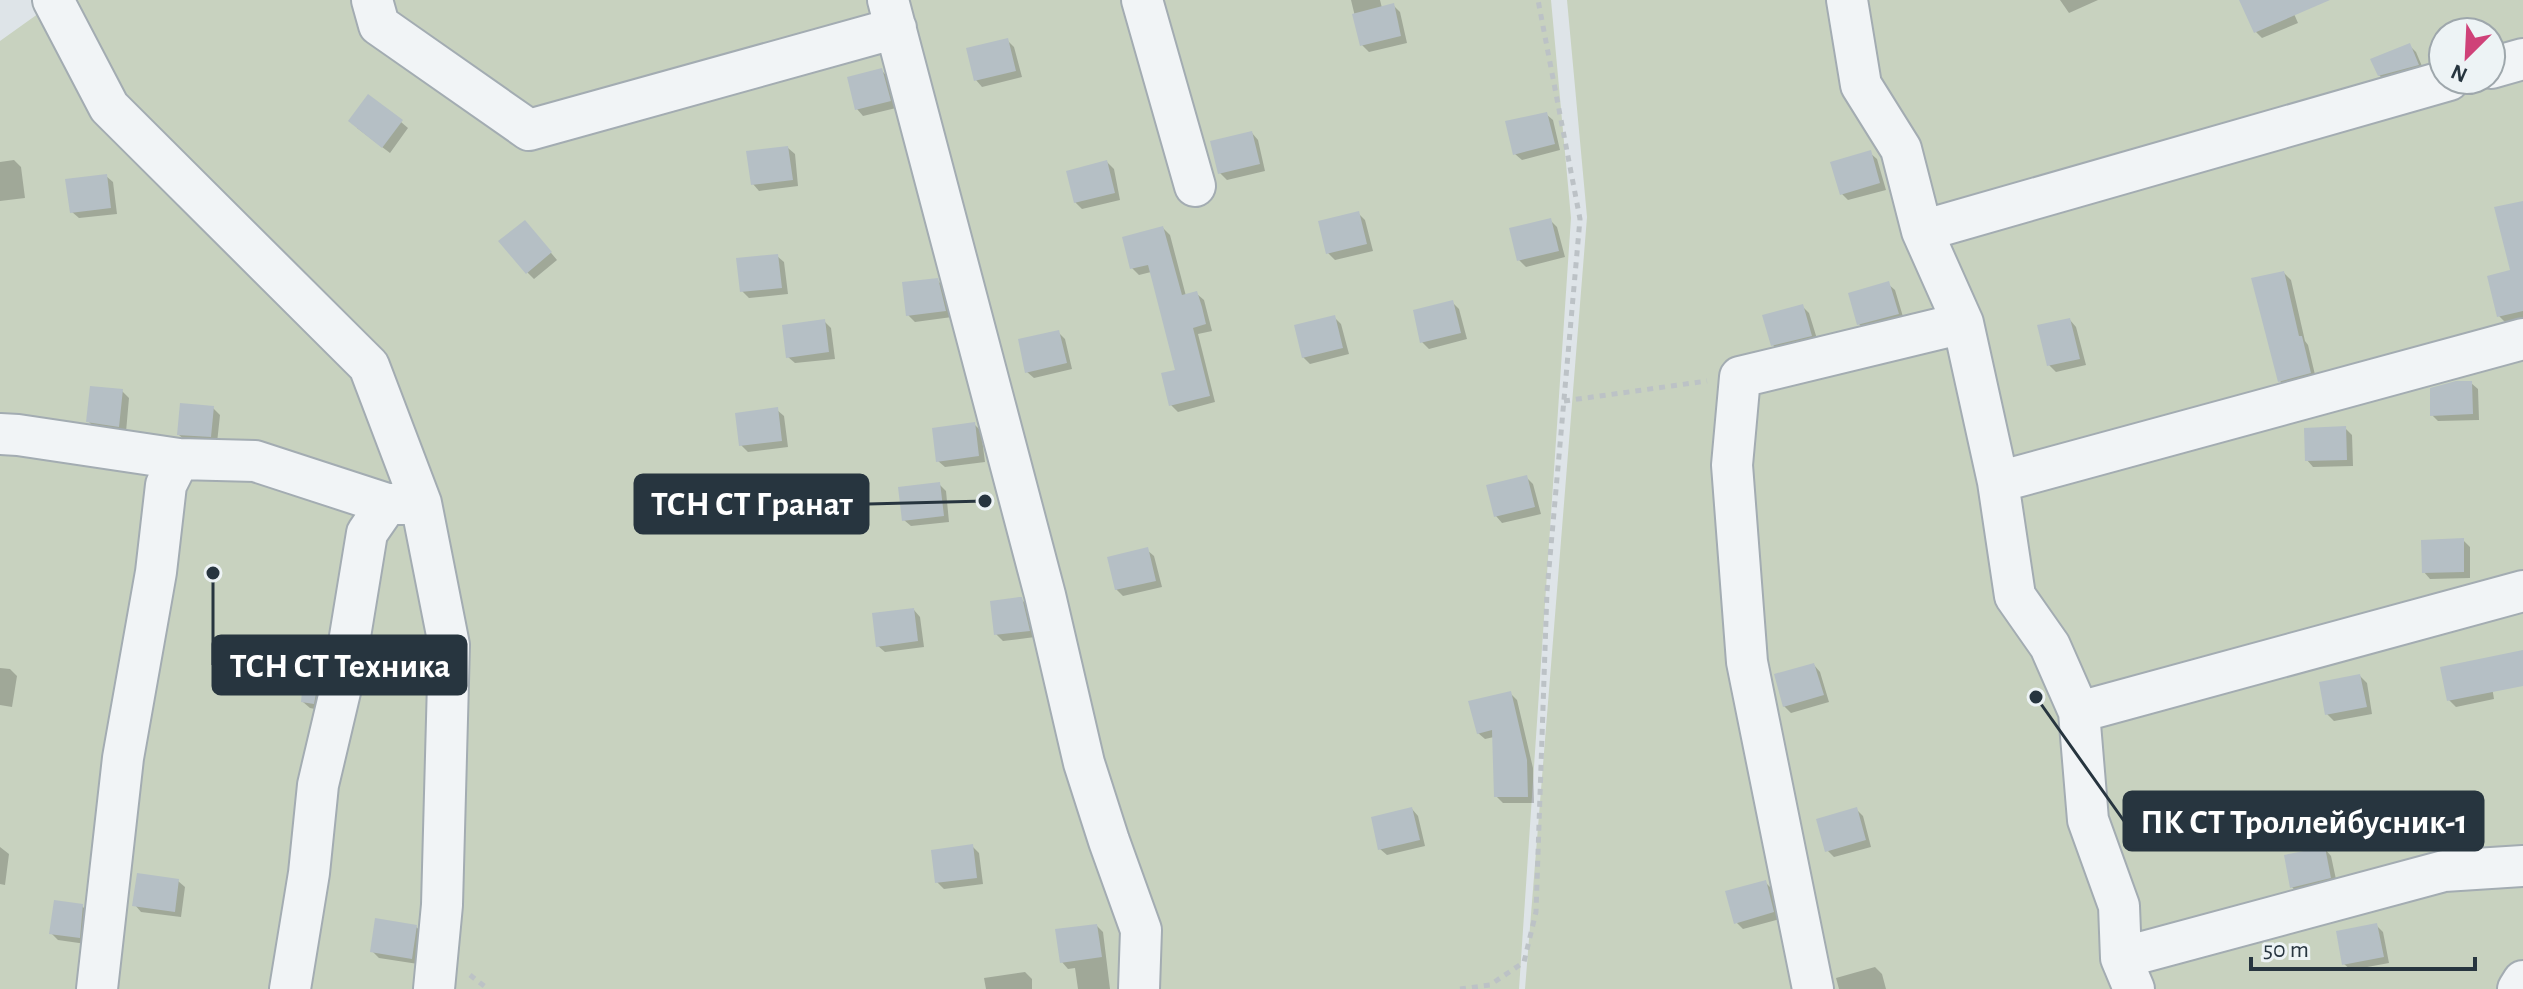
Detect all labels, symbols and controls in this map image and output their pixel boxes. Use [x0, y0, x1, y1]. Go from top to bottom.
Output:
north arrow [2427, 16, 2507, 96]
text: N [2448, 60, 2471, 87]
callout: ТСН СТ Гранат [635, 475, 868, 533]
text: ТСН СТ Гранат [651, 488, 854, 522]
callout: ТСН СТ Техника [213, 636, 466, 694]
text: ТСН СТ Техника [230, 650, 450, 684]
callout: ПК СТ Троллейбусник-1 [2124, 792, 2483, 850]
text: ПК СТ Троллейбусник-1 [2140, 806, 2468, 840]
scale bar [2251, 921, 2475, 971]
text: 50 m [2263, 938, 2309, 962]

